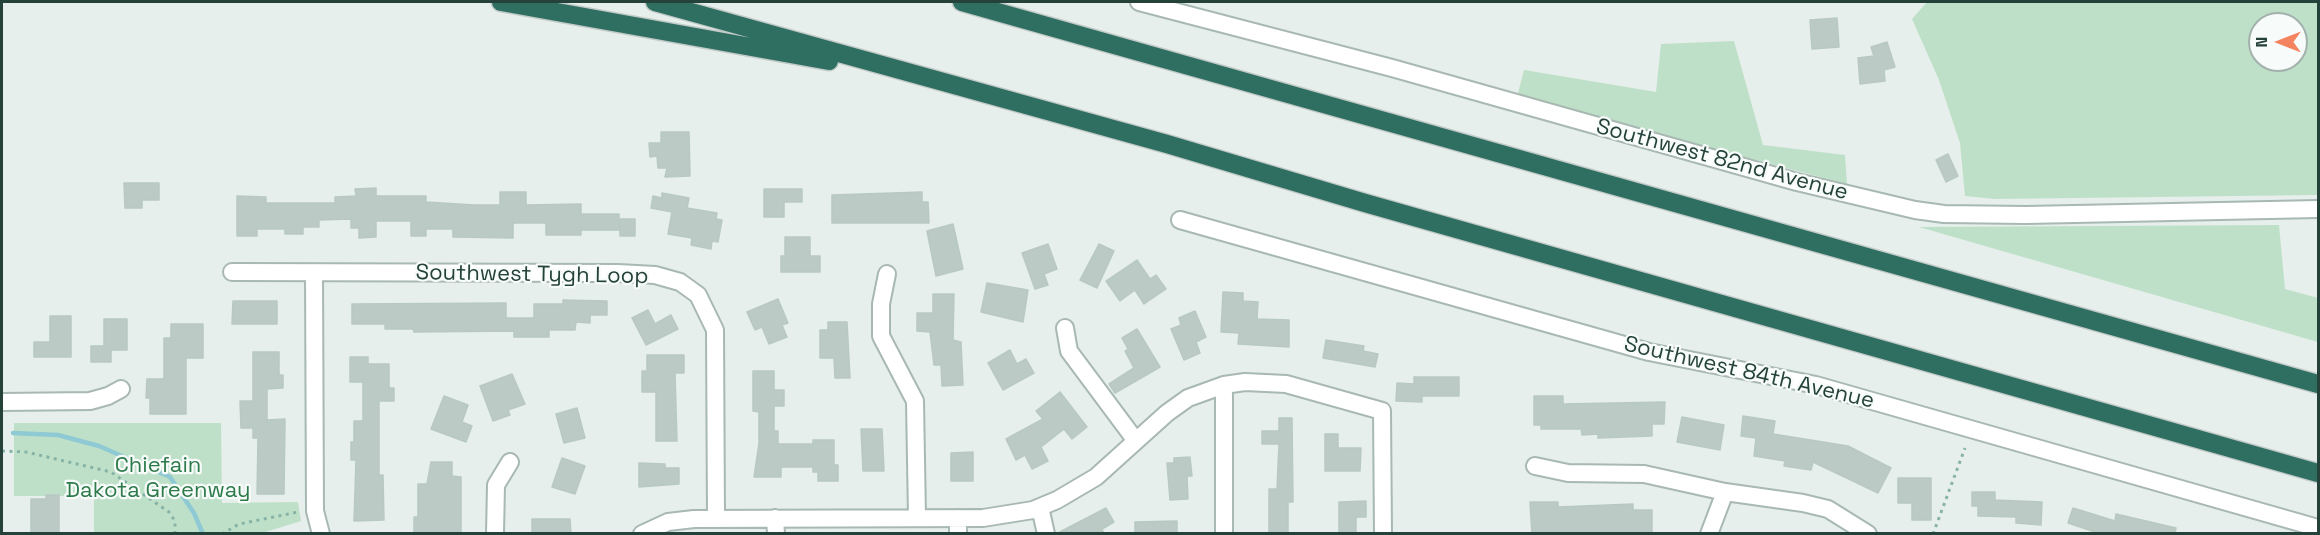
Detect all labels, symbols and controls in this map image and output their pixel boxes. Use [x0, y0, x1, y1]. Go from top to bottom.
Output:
north arrow [2248, 12, 2308, 72]
text: N [2251, 37, 2272, 47]
street label: Southwest 82nd Avenue [1593, 114, 1851, 206]
street label: Southwest Tygh Loop [415, 260, 649, 290]
street label: Southwest 84th Avenue [1621, 331, 1877, 415]
park label: Chiefain Dakota Greenway [65, 453, 251, 505]

